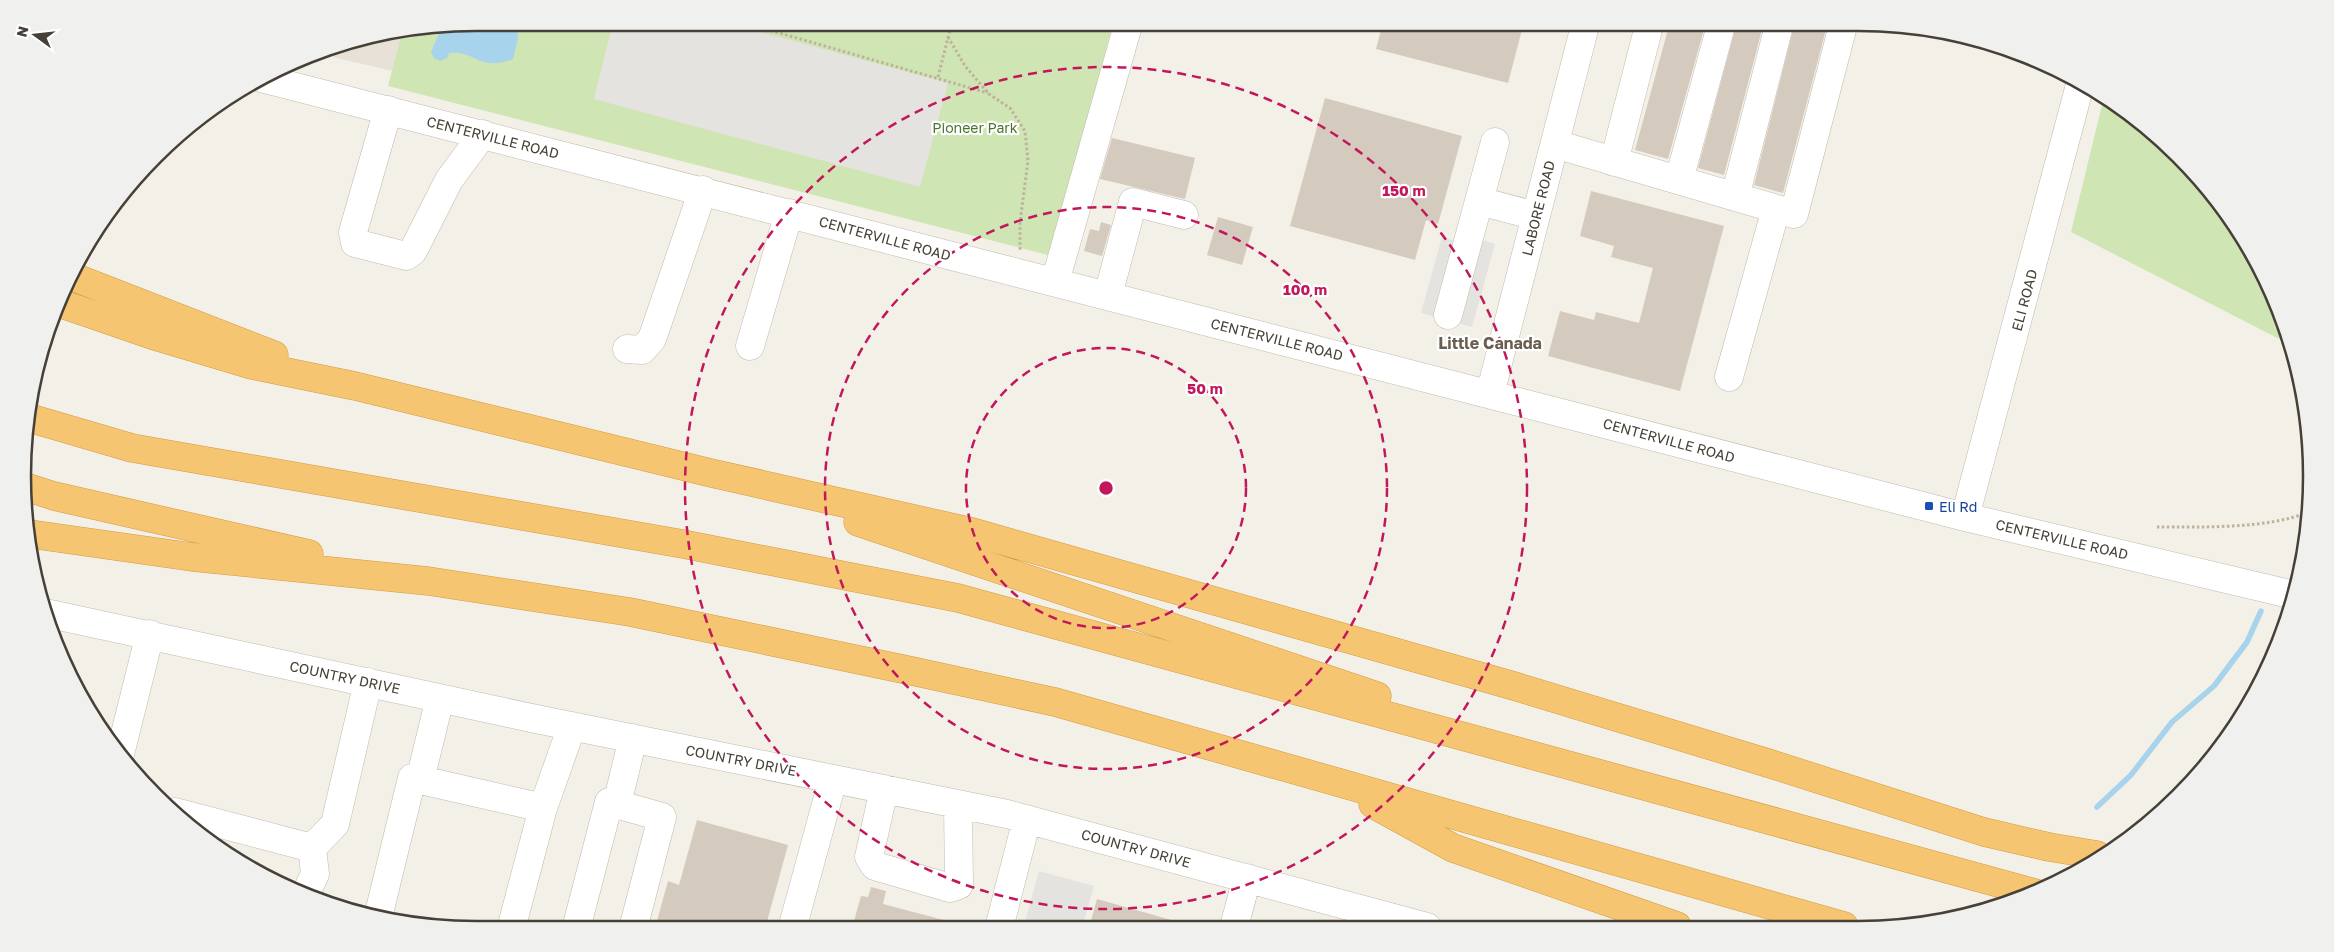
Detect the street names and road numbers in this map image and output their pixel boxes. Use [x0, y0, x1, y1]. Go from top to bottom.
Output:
street label: CENTERVILLE ROAD [425, 112, 561, 162]
street label: LABORE ROAD [1518, 158, 1558, 258]
street label: CENTERVILLE ROAD [817, 212, 953, 264]
street label: ELI ROAD [2008, 267, 2040, 333]
street label: CENTERVILLE ROAD [1209, 314, 1345, 364]
street label: CENTERVILLE ROAD [1601, 414, 1737, 466]
street label: CENTERVILLE ROAD [1994, 515, 2130, 563]
street label: COUNTRY DRIVE [288, 657, 402, 697]
street label: COUNTRY DRIVE [684, 741, 798, 779]
street label: COUNTRY DRIVE [1079, 825, 1193, 871]

